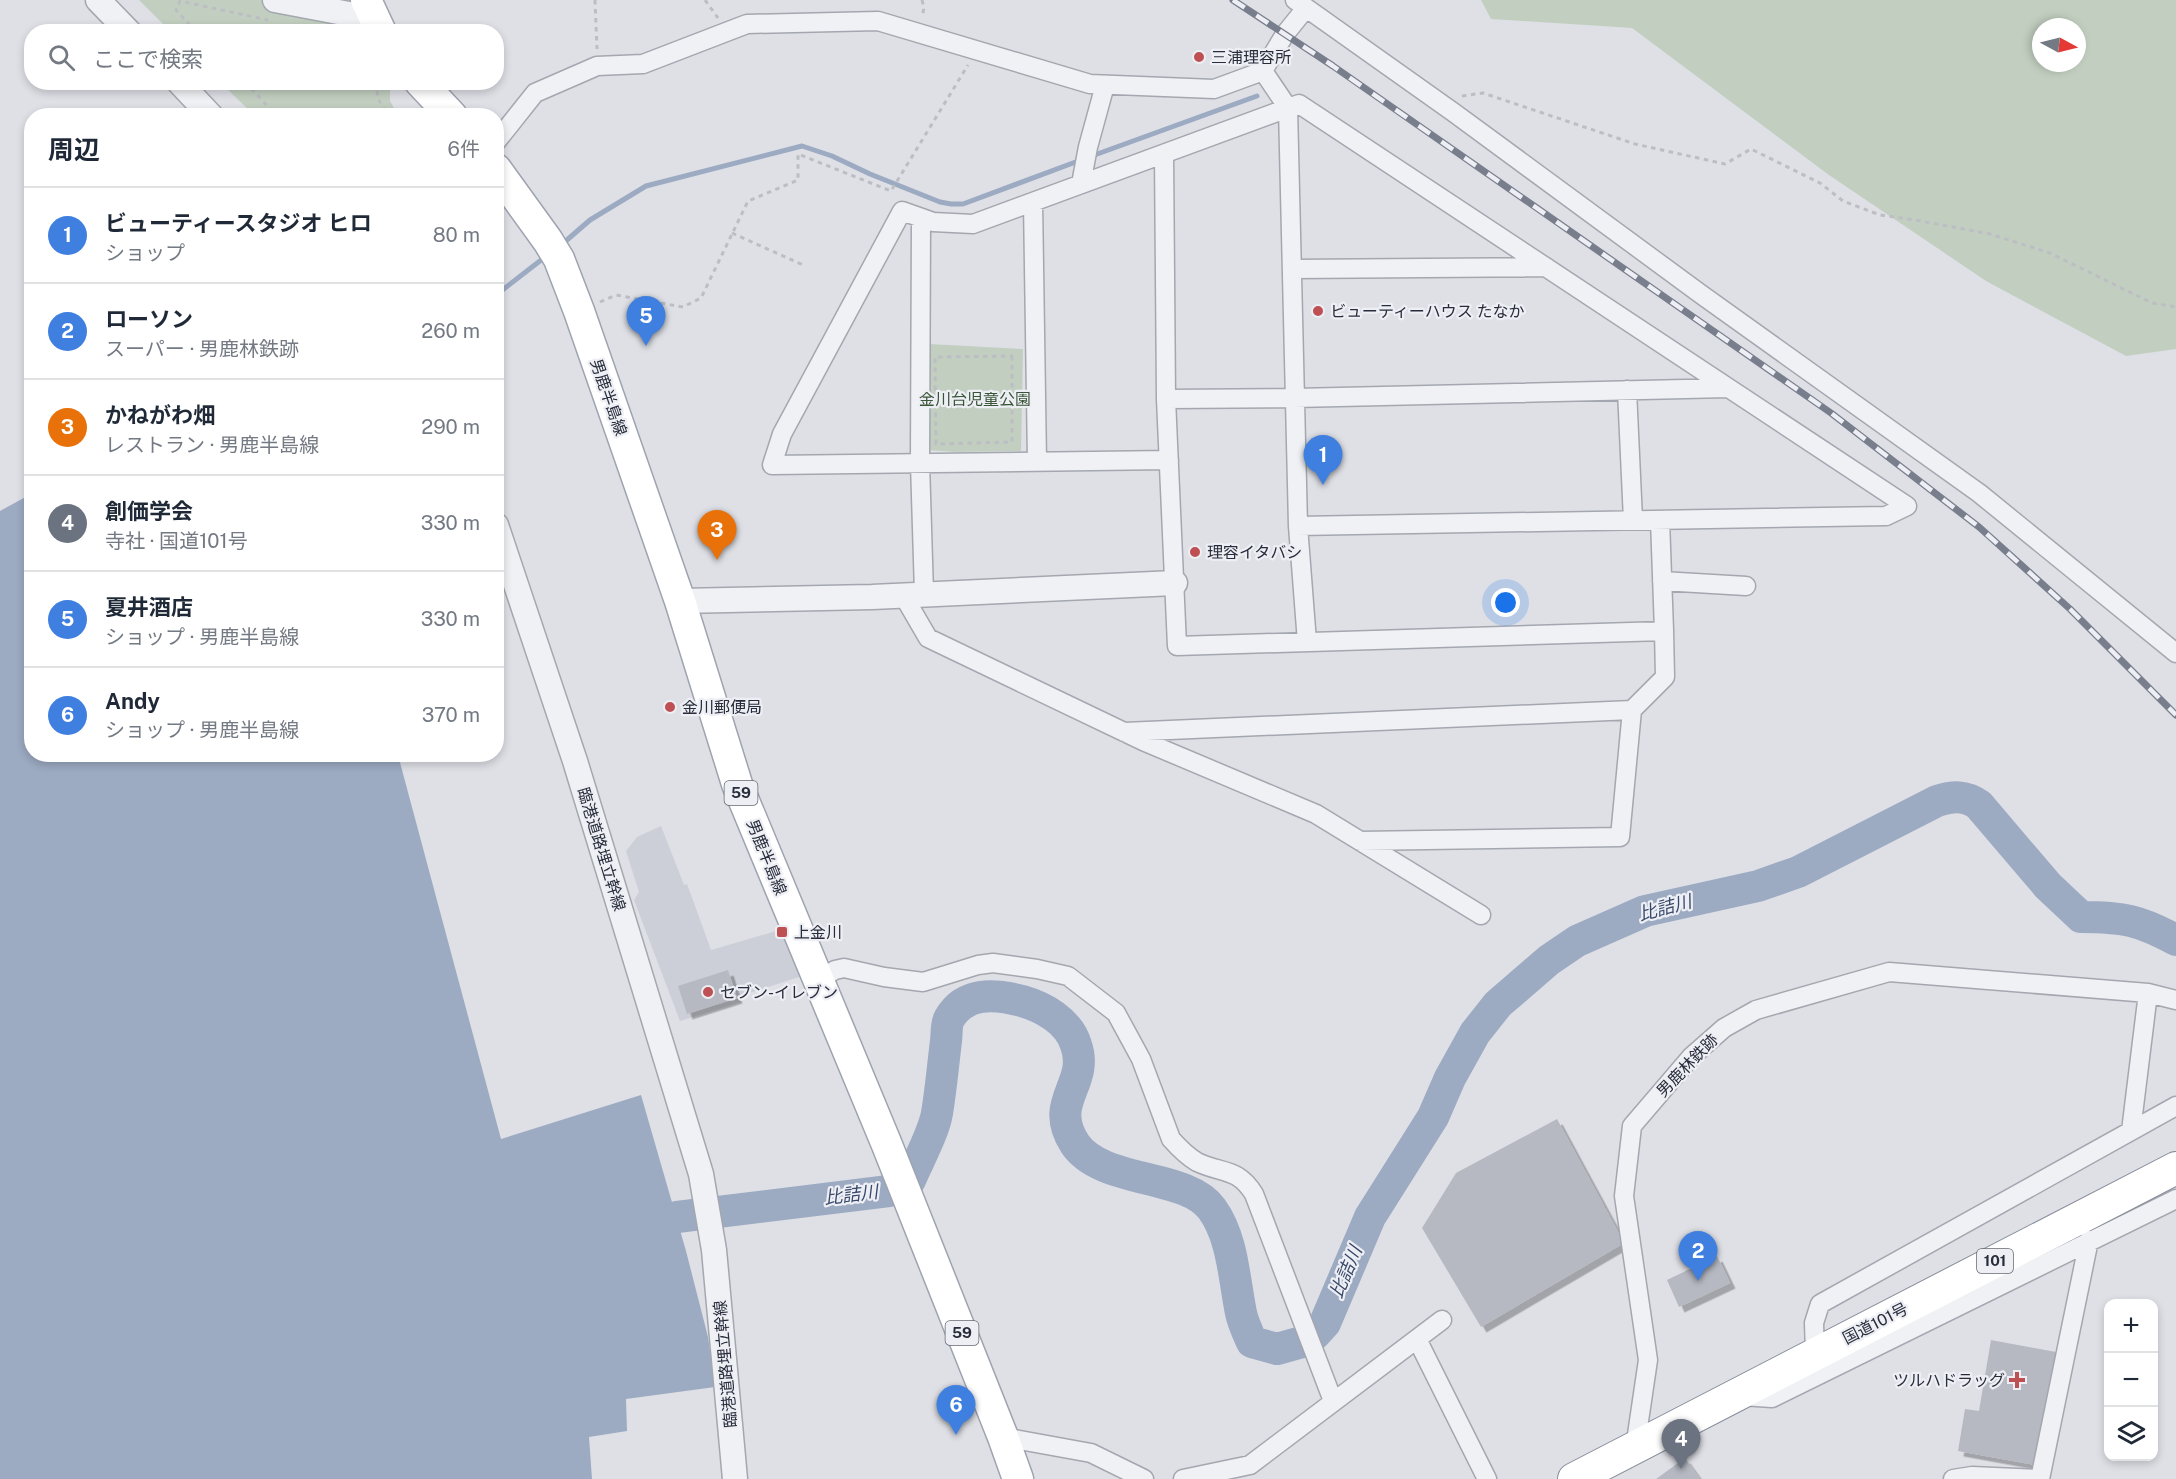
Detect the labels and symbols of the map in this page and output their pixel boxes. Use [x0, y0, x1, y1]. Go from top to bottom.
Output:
north arrow [2032, 18, 2086, 72]
place label: 三浦理容所 [1211, 48, 1291, 67]
marker: 三浦理容所 [1192, 50, 1206, 64]
pin: 5 [626, 296, 666, 346]
place label: ビューティーハウス たなか [1330, 302, 1525, 321]
marker: ビューティーハウス たなか [1311, 304, 1325, 318]
street label: 男鹿半島線 [587, 356, 631, 438]
park label: 金川台児童公園 [919, 390, 1031, 409]
pin: 1 [1304, 436, 1342, 485]
pin: 3 [698, 510, 736, 560]
place label: 理容イタバシ [1207, 543, 1302, 562]
marker: 理容イタバシ [1188, 545, 1202, 559]
your location [1491, 588, 1520, 617]
place label: 金川郵便局 [682, 698, 762, 717]
marker: 金川郵便局 [663, 700, 677, 714]
road number: 59 [724, 781, 758, 805]
street label: 臨港道路埋立幹線 [574, 785, 629, 913]
street label: 男鹿半島線 [743, 817, 790, 898]
water label: 比詰川 [1636, 890, 1696, 925]
place label: 上金川 [794, 923, 842, 942]
marker: 上金川 [775, 925, 789, 939]
place label: セブン-イレブン [720, 983, 838, 1002]
marker: セブン-イレブン [701, 985, 715, 999]
street label: 男鹿林鉄跡 [1653, 1030, 1722, 1101]
water label: 比詰川 [823, 1181, 881, 1208]
pin: 2 [1678, 1232, 1718, 1281]
water label: 比詰川 [1325, 1241, 1367, 1301]
road number: 101 [1977, 1249, 2013, 1273]
street label: 臨港道路埋立幹線 [710, 1299, 741, 1429]
street label: 国道101号 [1839, 1299, 1911, 1348]
road number: 59 [946, 1321, 978, 1345]
place label: ツルハドラッグ [1893, 1371, 2005, 1390]
marker: ツルハドラッグ [2010, 1373, 2024, 1387]
pin: 6 [936, 1386, 976, 1435]
pin: 4 [1662, 1420, 1700, 1469]

